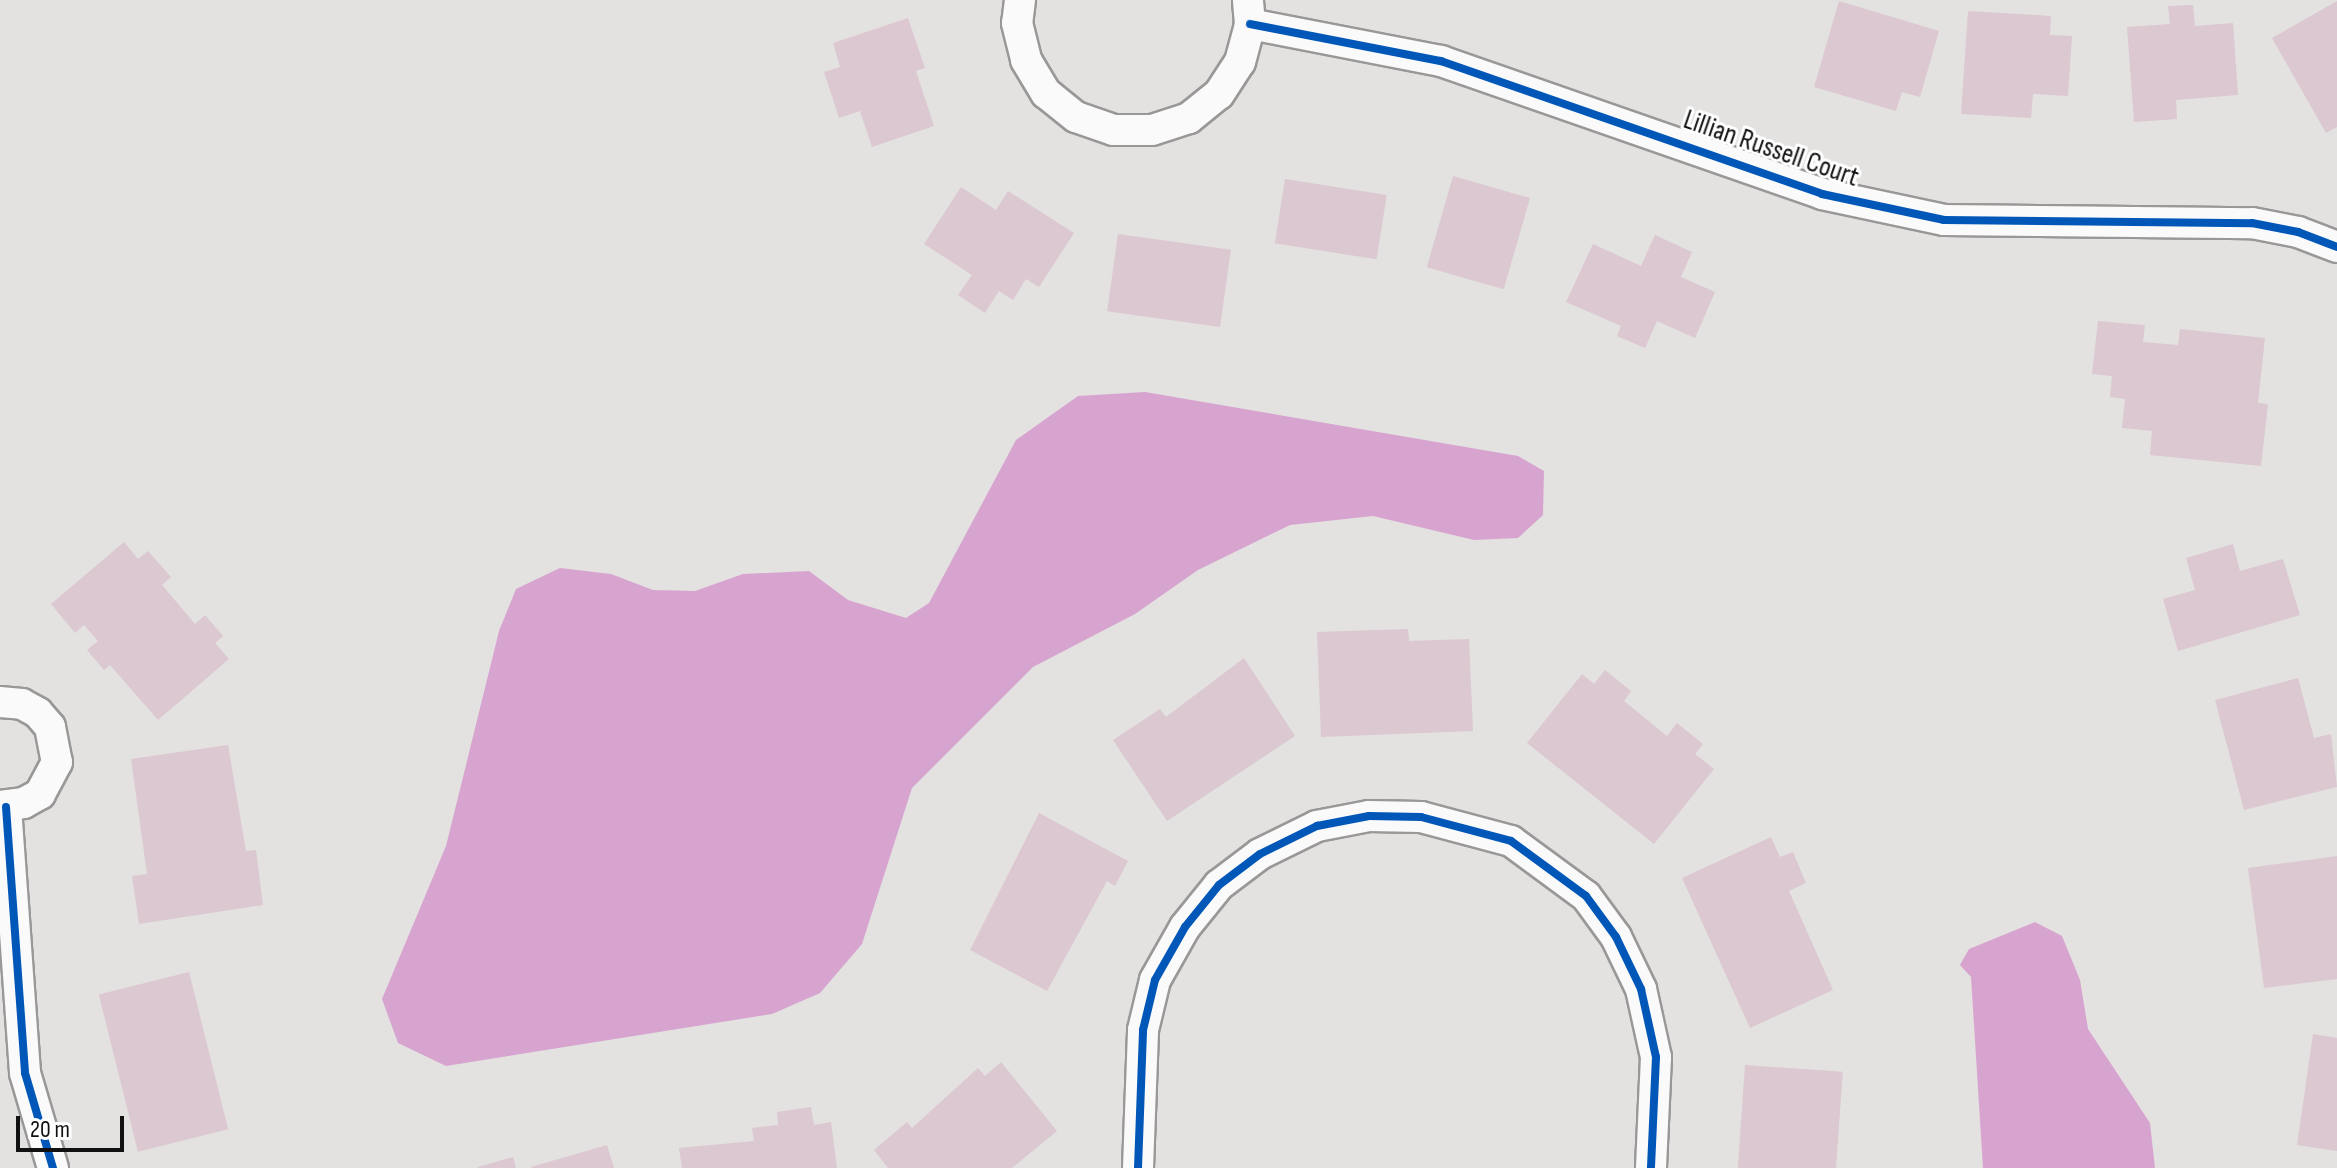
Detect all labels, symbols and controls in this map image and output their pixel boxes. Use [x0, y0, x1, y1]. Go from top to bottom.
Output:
street label: Lillian Russell Court [1679, 103, 1863, 195]
scale bar [20, 1100, 128, 1150]
text: 20 m [30, 1115, 70, 1144]

